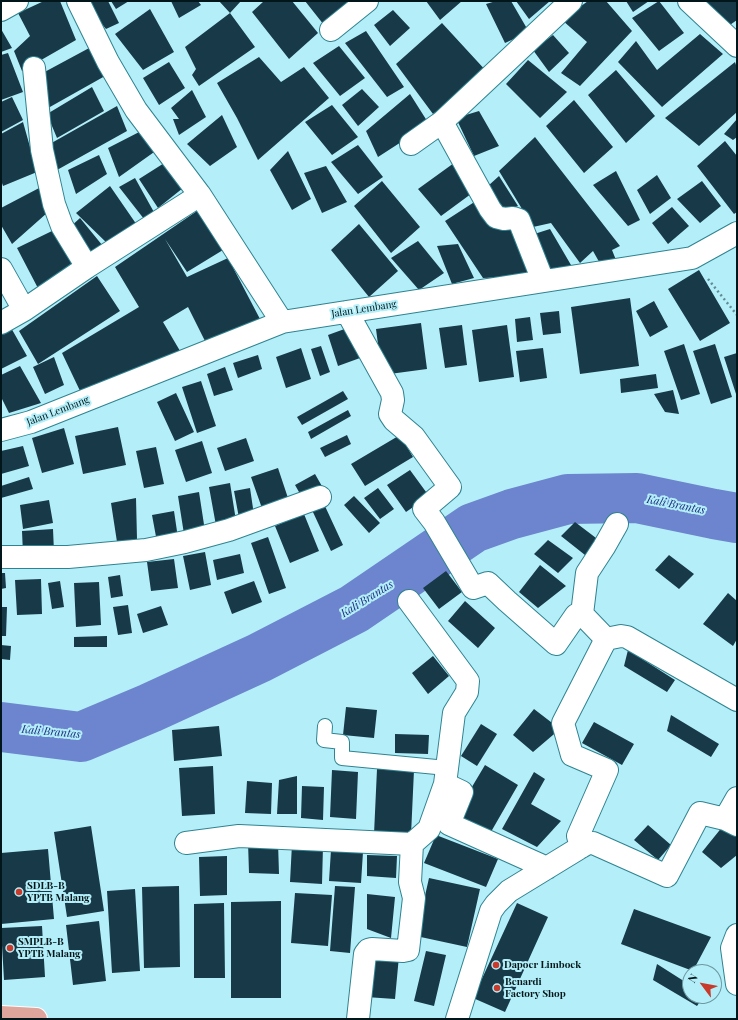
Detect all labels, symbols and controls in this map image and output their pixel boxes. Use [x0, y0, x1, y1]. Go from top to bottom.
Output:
street label: Jalan Lembang [331, 298, 397, 320]
street label: Jalan Lembang [25, 394, 91, 428]
water label: Kali Brantas [646, 493, 706, 517]
water label: Kali Brantas [338, 578, 396, 620]
water label: Kali Brantas [21, 723, 81, 741]
place label: SDLB-B YPTB Malang [27, 880, 90, 904]
marker: SDLB-B YPTB Malang [14, 887, 24, 897]
place label: SMPLB-B YPTB Malang [18, 936, 81, 960]
marker: SMPLB-B YPTB Malang [5, 943, 15, 953]
place label: Dapoer Limboek [504, 959, 581, 971]
marker: Dapoer Limboek [491, 960, 501, 970]
north arrow [682, 964, 722, 1004]
text: N [684, 971, 701, 985]
place label: Benardi Factory Shop [505, 976, 566, 1000]
marker: Benardi Factory Shop [492, 983, 502, 993]

